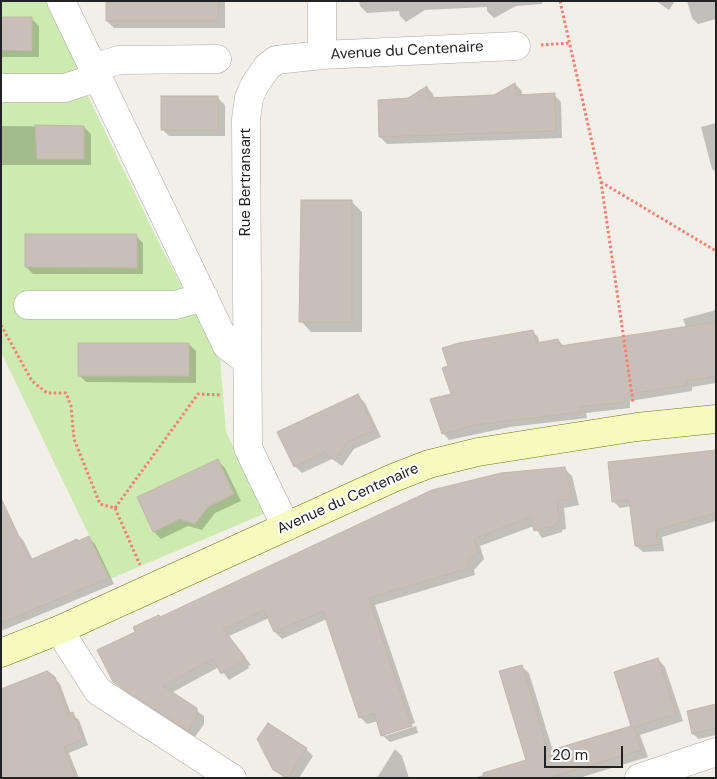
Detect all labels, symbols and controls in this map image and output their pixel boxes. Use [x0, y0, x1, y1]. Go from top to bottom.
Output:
street label: Avenue du Centenaire [330, 38, 484, 64]
street label: Rue Bertransart [237, 128, 255, 236]
street label: Avenue du Centenaire [274, 460, 422, 538]
scale bar [547, 736, 626, 768]
text: 20 m [552, 745, 588, 765]

